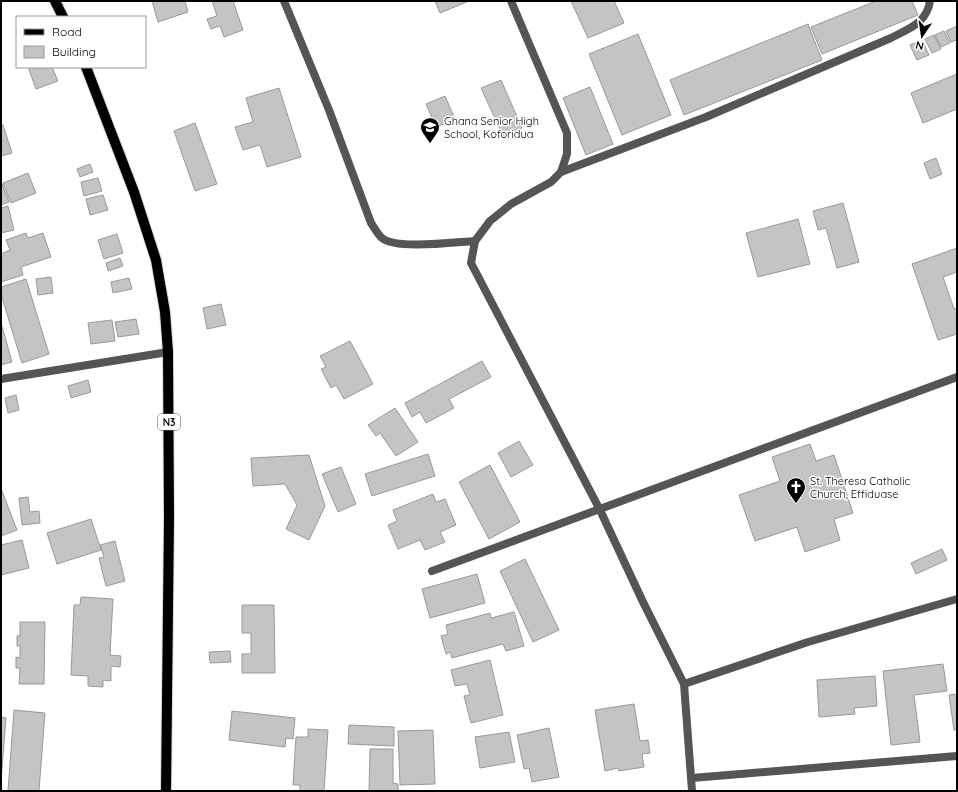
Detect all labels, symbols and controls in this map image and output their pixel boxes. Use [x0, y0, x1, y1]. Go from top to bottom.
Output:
legend [16, 16, 146, 68]
north arrow [902, 16, 942, 56]
text: Road [52, 24, 82, 39]
text: N [914, 38, 925, 53]
text: Building [52, 44, 96, 59]
place label: Ghana Senior High School, Koforidua [444, 114, 539, 141]
school or university icon: Ghana Senior High School, Koforidua [419, 116, 441, 144]
road number: N3 [158, 414, 180, 430]
place label: St. Theresa Catholic Church, Effiduase [810, 474, 910, 501]
church icon: St. Theresa Catholic Church, Effiduase [785, 476, 807, 504]

